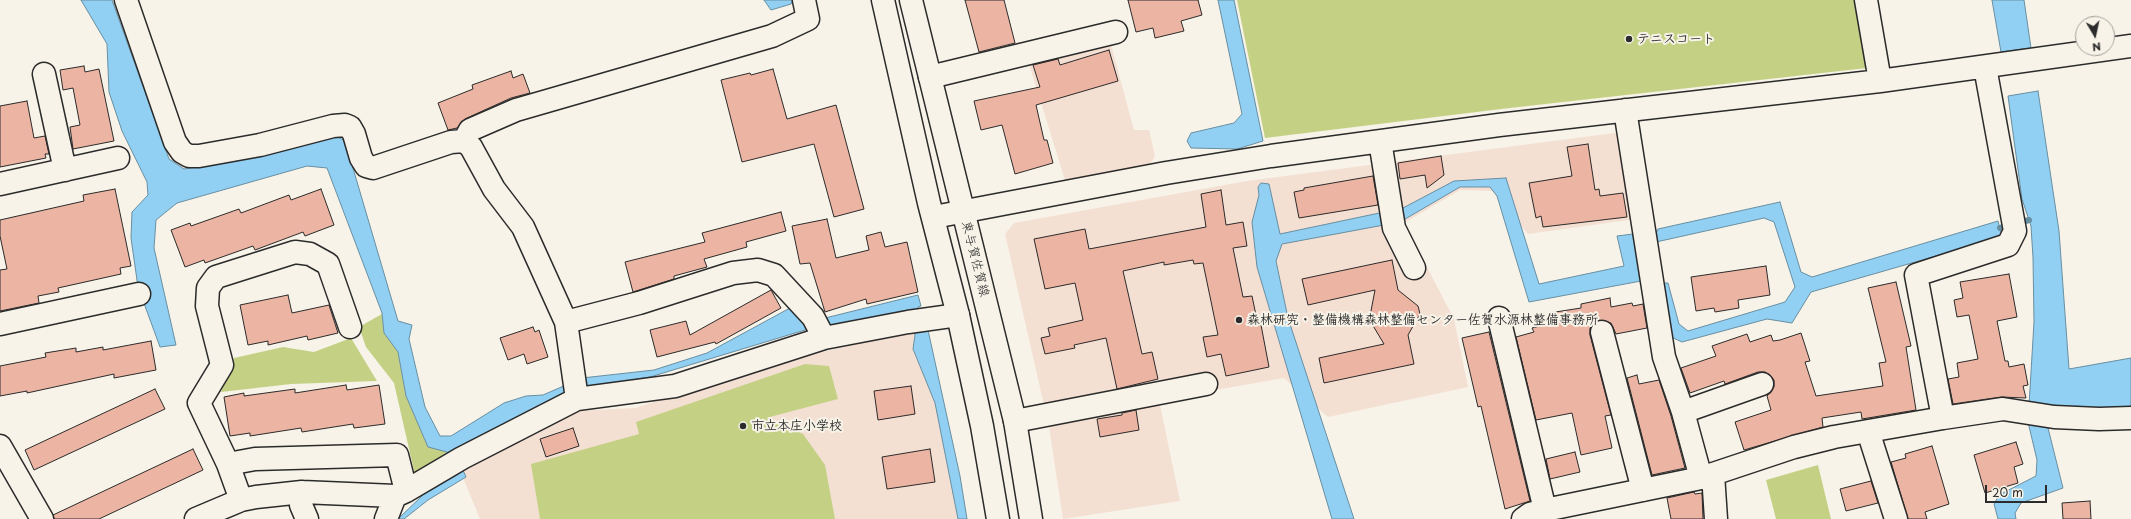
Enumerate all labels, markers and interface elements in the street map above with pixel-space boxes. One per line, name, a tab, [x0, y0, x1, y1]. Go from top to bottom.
north arrow	[2075, 16, 2115, 56]
place label: テニスコート	[1637, 31, 1715, 47]
marker: テニスコート	[1624, 34, 1634, 44]
text: N	[2091, 38, 2102, 56]
street label: 東与賀佐賀線	[958, 219, 992, 299]
place label: 森林研究・整備機構森林整備センター佐賀水源林整備事務所	[1247, 312, 1598, 328]
marker: 森林研究・整備機構森林整備センター佐賀水源林整備事務所	[1234, 315, 1244, 325]
place label: 市立本庄小学校	[751, 418, 842, 434]
marker: 市立本庄小学校	[738, 421, 748, 431]
scale bar	[1987, 477, 2049, 503]
text: 20 m	[1992, 483, 2023, 501]

